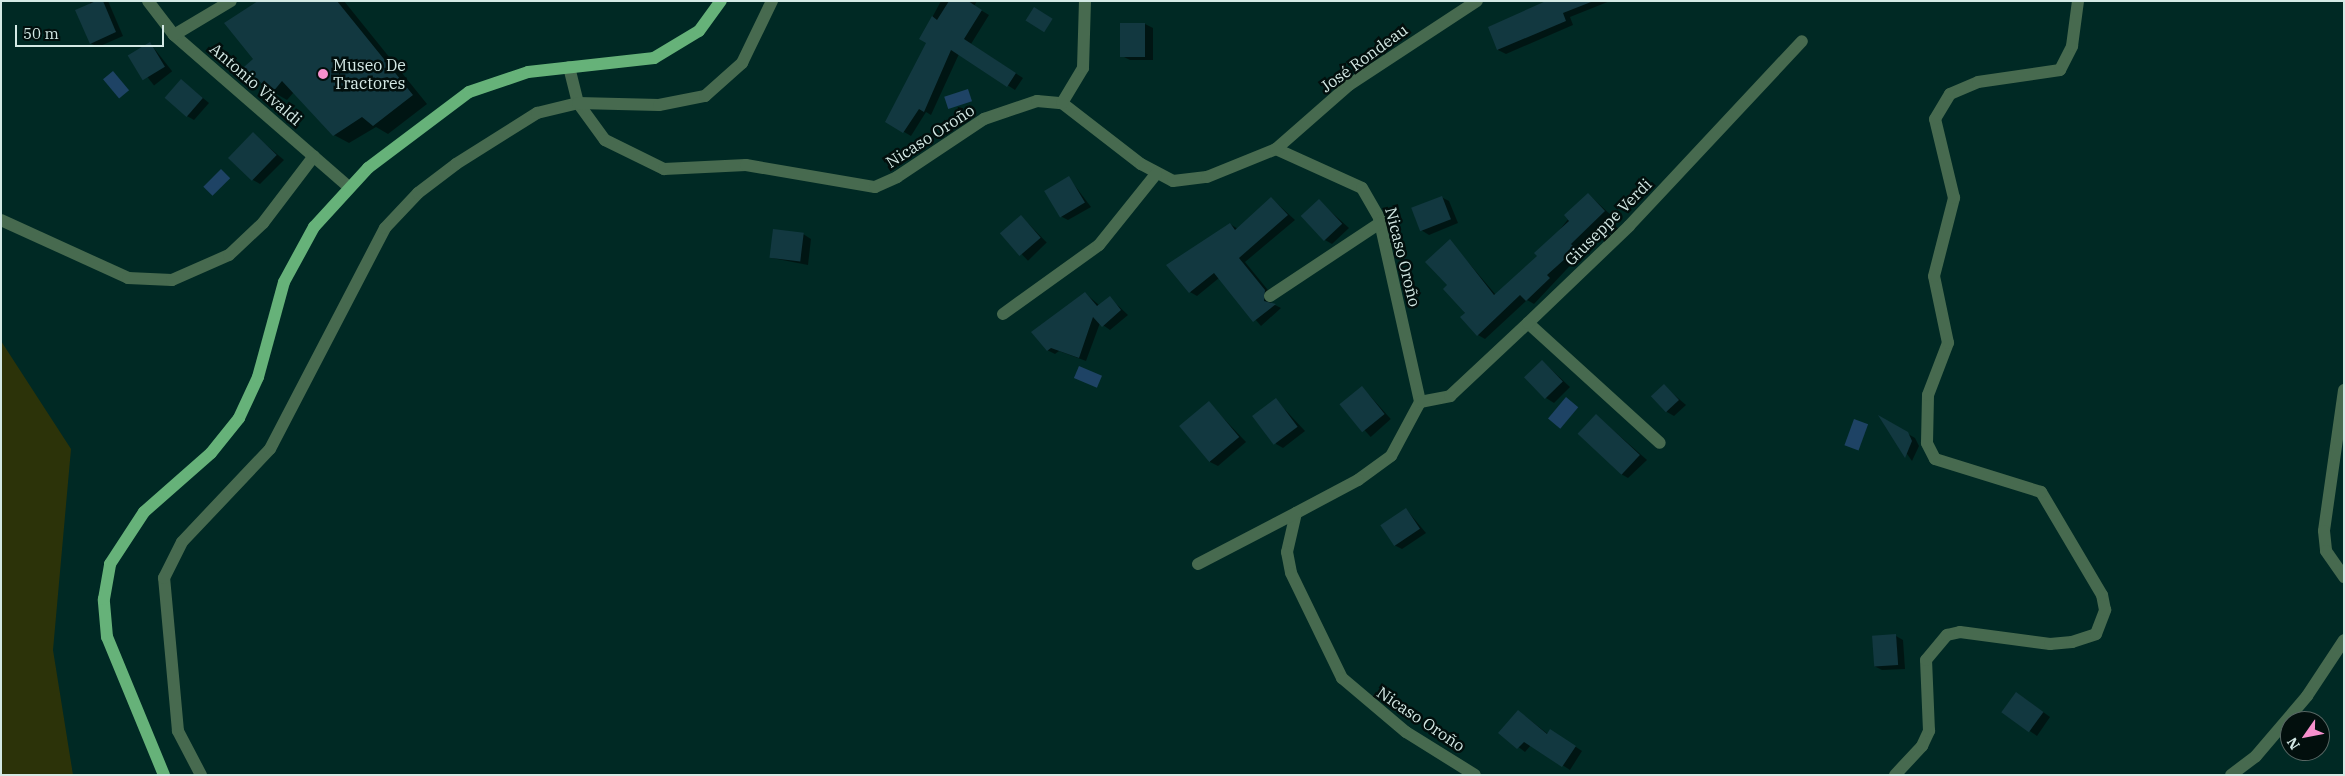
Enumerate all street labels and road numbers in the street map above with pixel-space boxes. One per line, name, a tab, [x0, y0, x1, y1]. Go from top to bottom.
street label: José Rondeau	[1317, 20, 1411, 96]
street label: Antonio Vivaldi	[206, 39, 306, 129]
street label: Nicaso Oroño	[882, 100, 978, 172]
street label: Giuseppe Verdi	[1561, 175, 1655, 269]
street label: Nicaso Oroño	[1381, 205, 1425, 309]
street label: Nicaso Oroño	[1373, 683, 1469, 755]

